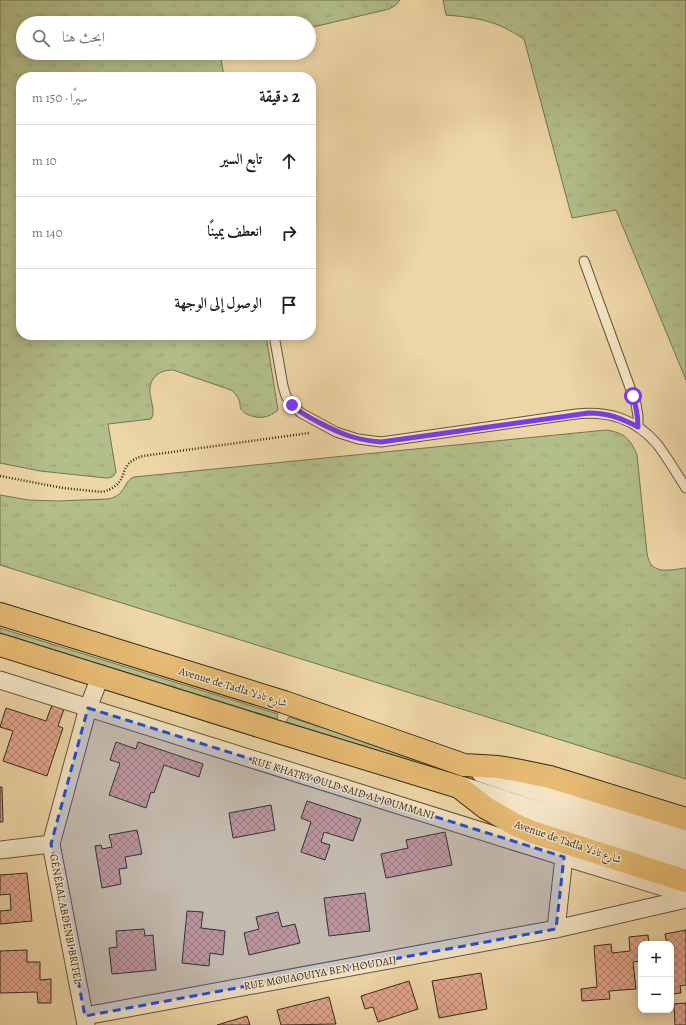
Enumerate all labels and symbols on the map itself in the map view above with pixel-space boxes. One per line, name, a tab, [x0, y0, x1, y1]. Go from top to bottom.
route start	[624, 387, 642, 405]
route end	[283, 396, 301, 414]
street label: Avenue de Tadla شارع تادلا	[176, 663, 289, 713]
street label: RUE KHATRY OULD SAID AL JOUMMANI	[249, 753, 437, 823]
street label: Avenue de Tadla شارع تادلا	[511, 816, 624, 869]
street label: GÉNÉRAL ABDENBI BRITEL	[46, 853, 86, 986]
street label: RUE MOUAOUIYA BEN HOUDAIJ	[243, 952, 398, 994]

